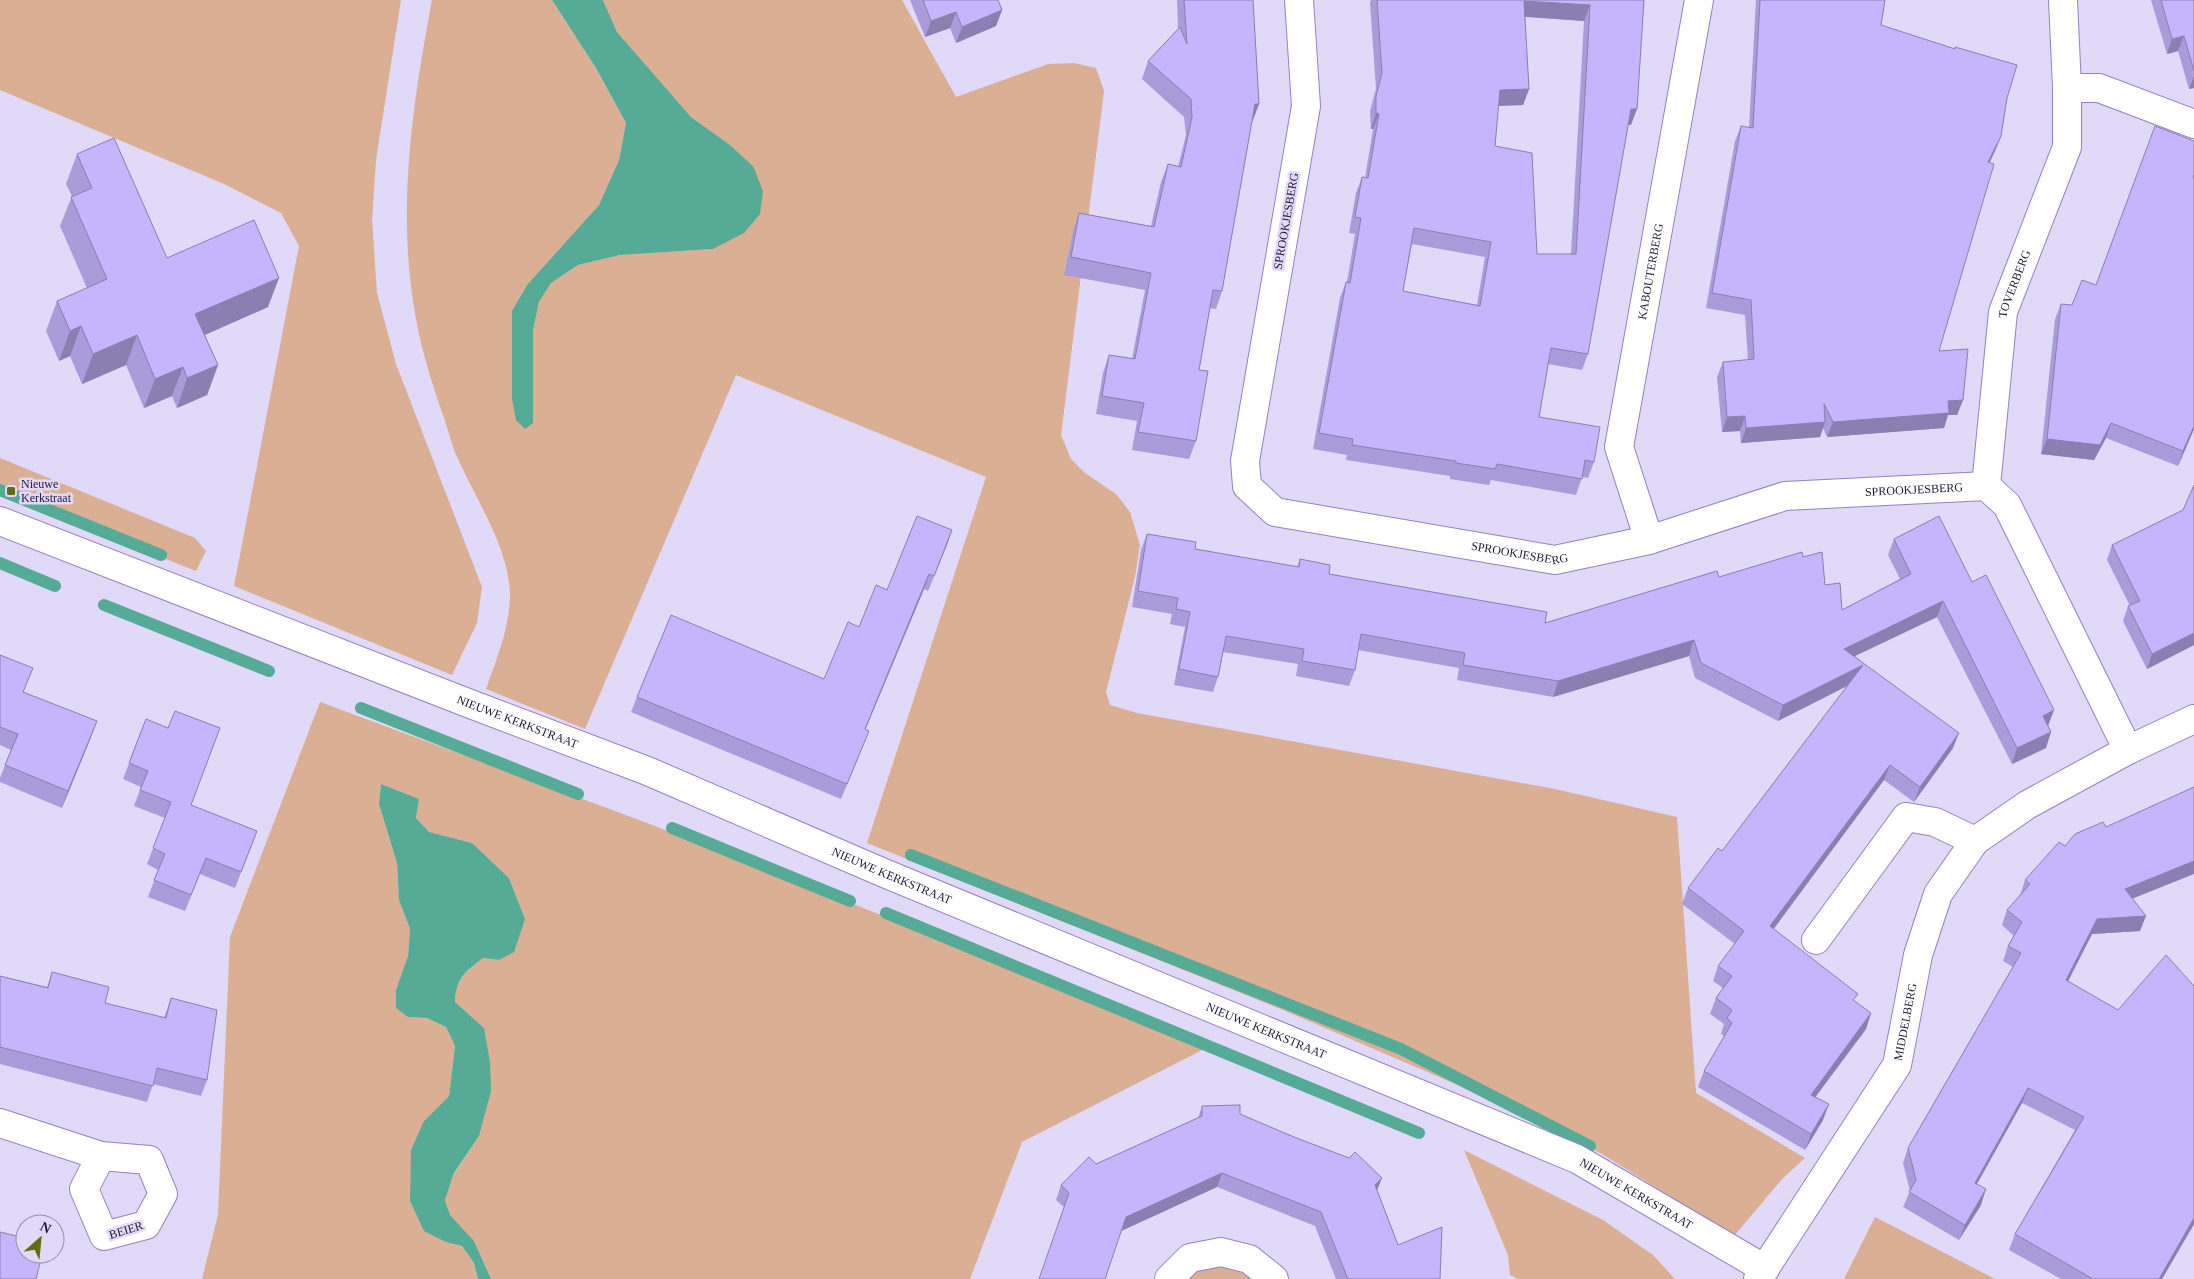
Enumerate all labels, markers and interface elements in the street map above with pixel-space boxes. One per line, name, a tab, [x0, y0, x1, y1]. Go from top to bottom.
street label: SPROOKJESBERG	[1271, 171, 1301, 270]
street label: KABOUTERBERG	[1635, 222, 1666, 321]
street label: TOVERBERG	[1995, 248, 2034, 318]
place label: Nieuwe Kerkstraat	[21, 477, 72, 505]
street label: SPROOKJESBERG	[1865, 480, 1964, 499]
marker: Nieuwe Kerkstraat	[5, 485, 17, 497]
street label: SPROOKJESBERG	[1470, 539, 1570, 568]
street label: NIEUWE KERKSTRAAT	[455, 692, 581, 751]
street label: NIEUWE KERKSTRAAT	[830, 844, 954, 907]
street label: MIDDELBERG	[1891, 982, 1920, 1062]
street label: NIEUWE KERKSTRAAT	[1204, 1000, 1329, 1062]
street label: NIEUWE KERKSTRAAT	[1577, 1155, 1696, 1232]
north arrow	[15, 1214, 65, 1264]
street label: BEIER	[107, 1218, 145, 1242]
text: N	[38, 1219, 54, 1237]

